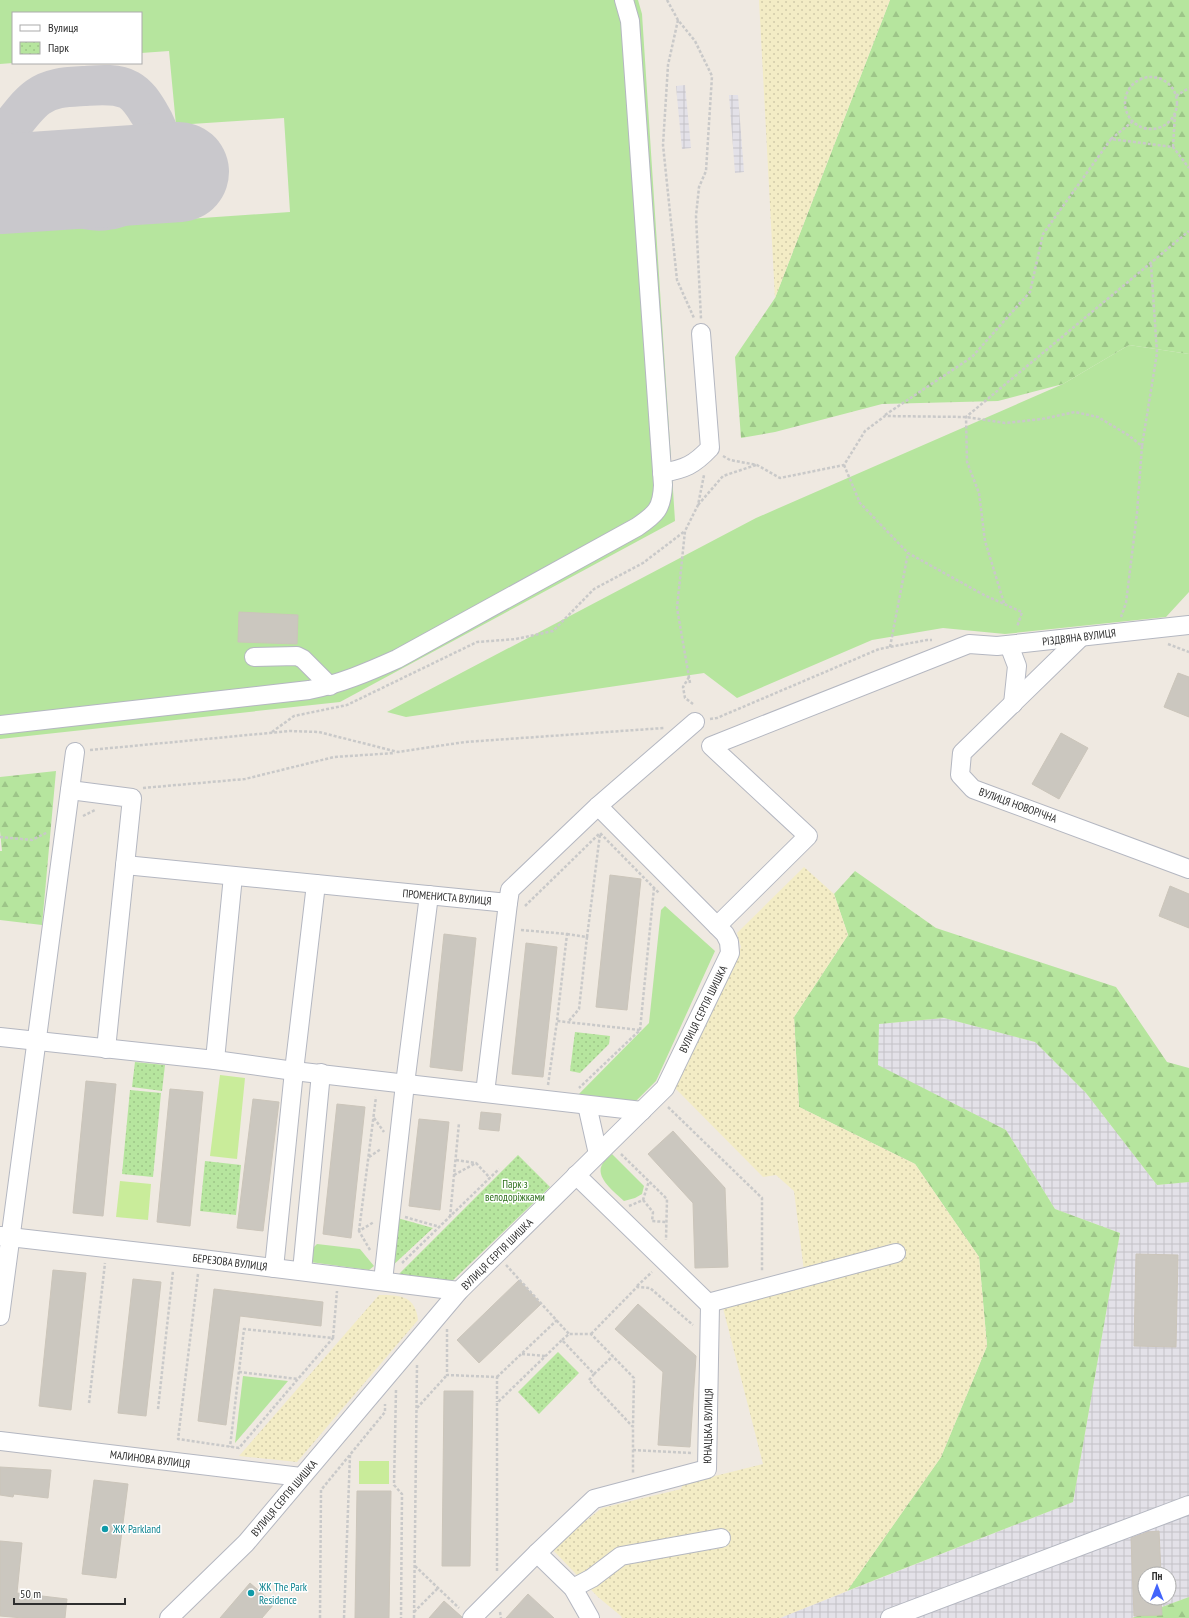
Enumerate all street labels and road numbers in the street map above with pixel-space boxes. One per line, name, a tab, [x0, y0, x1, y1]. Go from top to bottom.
street label: РІЗДВЯНА ВУЛИЦЯ	[1041, 626, 1117, 648]
street label: ВУЛИЦЯ НОВОРІЧНА	[977, 784, 1060, 826]
street label: ПРОМЕНИСТА ВУЛИЦЯ	[402, 886, 492, 908]
street label: ВУЛИЦЯ СЕРГІЯ ШИШКА	[676, 962, 731, 1055]
street label: ВУЛИЦЯ СЕРГІЯ ШИШКА	[458, 1215, 536, 1293]
street label: БЕРЕЗОВА ВУЛИЦЯ	[192, 1250, 268, 1274]
street label: ЮНАЦЬКА ВУЛИЦЯ	[700, 1388, 716, 1464]
street label: МАЛИНОВА ВУЛИЦЯ	[109, 1447, 191, 1471]
street label: ВУЛИЦЯ СЕРГІЯ ШИШКА	[248, 1456, 321, 1539]

